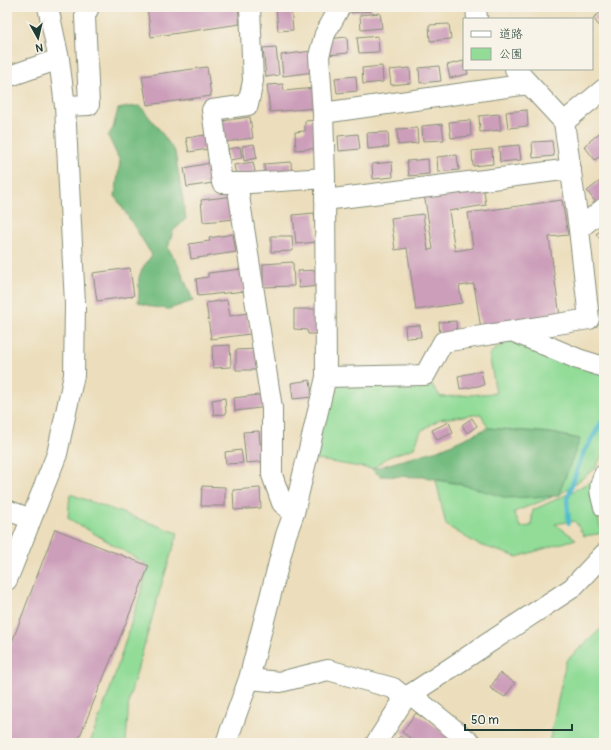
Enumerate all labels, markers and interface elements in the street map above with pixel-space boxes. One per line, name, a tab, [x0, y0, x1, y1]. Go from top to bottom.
north arrow	[18, 18, 58, 58]
legend	[463, 18, 593, 70]
text: 道路	[499, 27, 523, 42]
text: N	[34, 40, 44, 54]
text: 公園	[499, 47, 523, 62]
scale bar	[465, 706, 572, 732]
text: 50 m	[471, 713, 499, 728]

